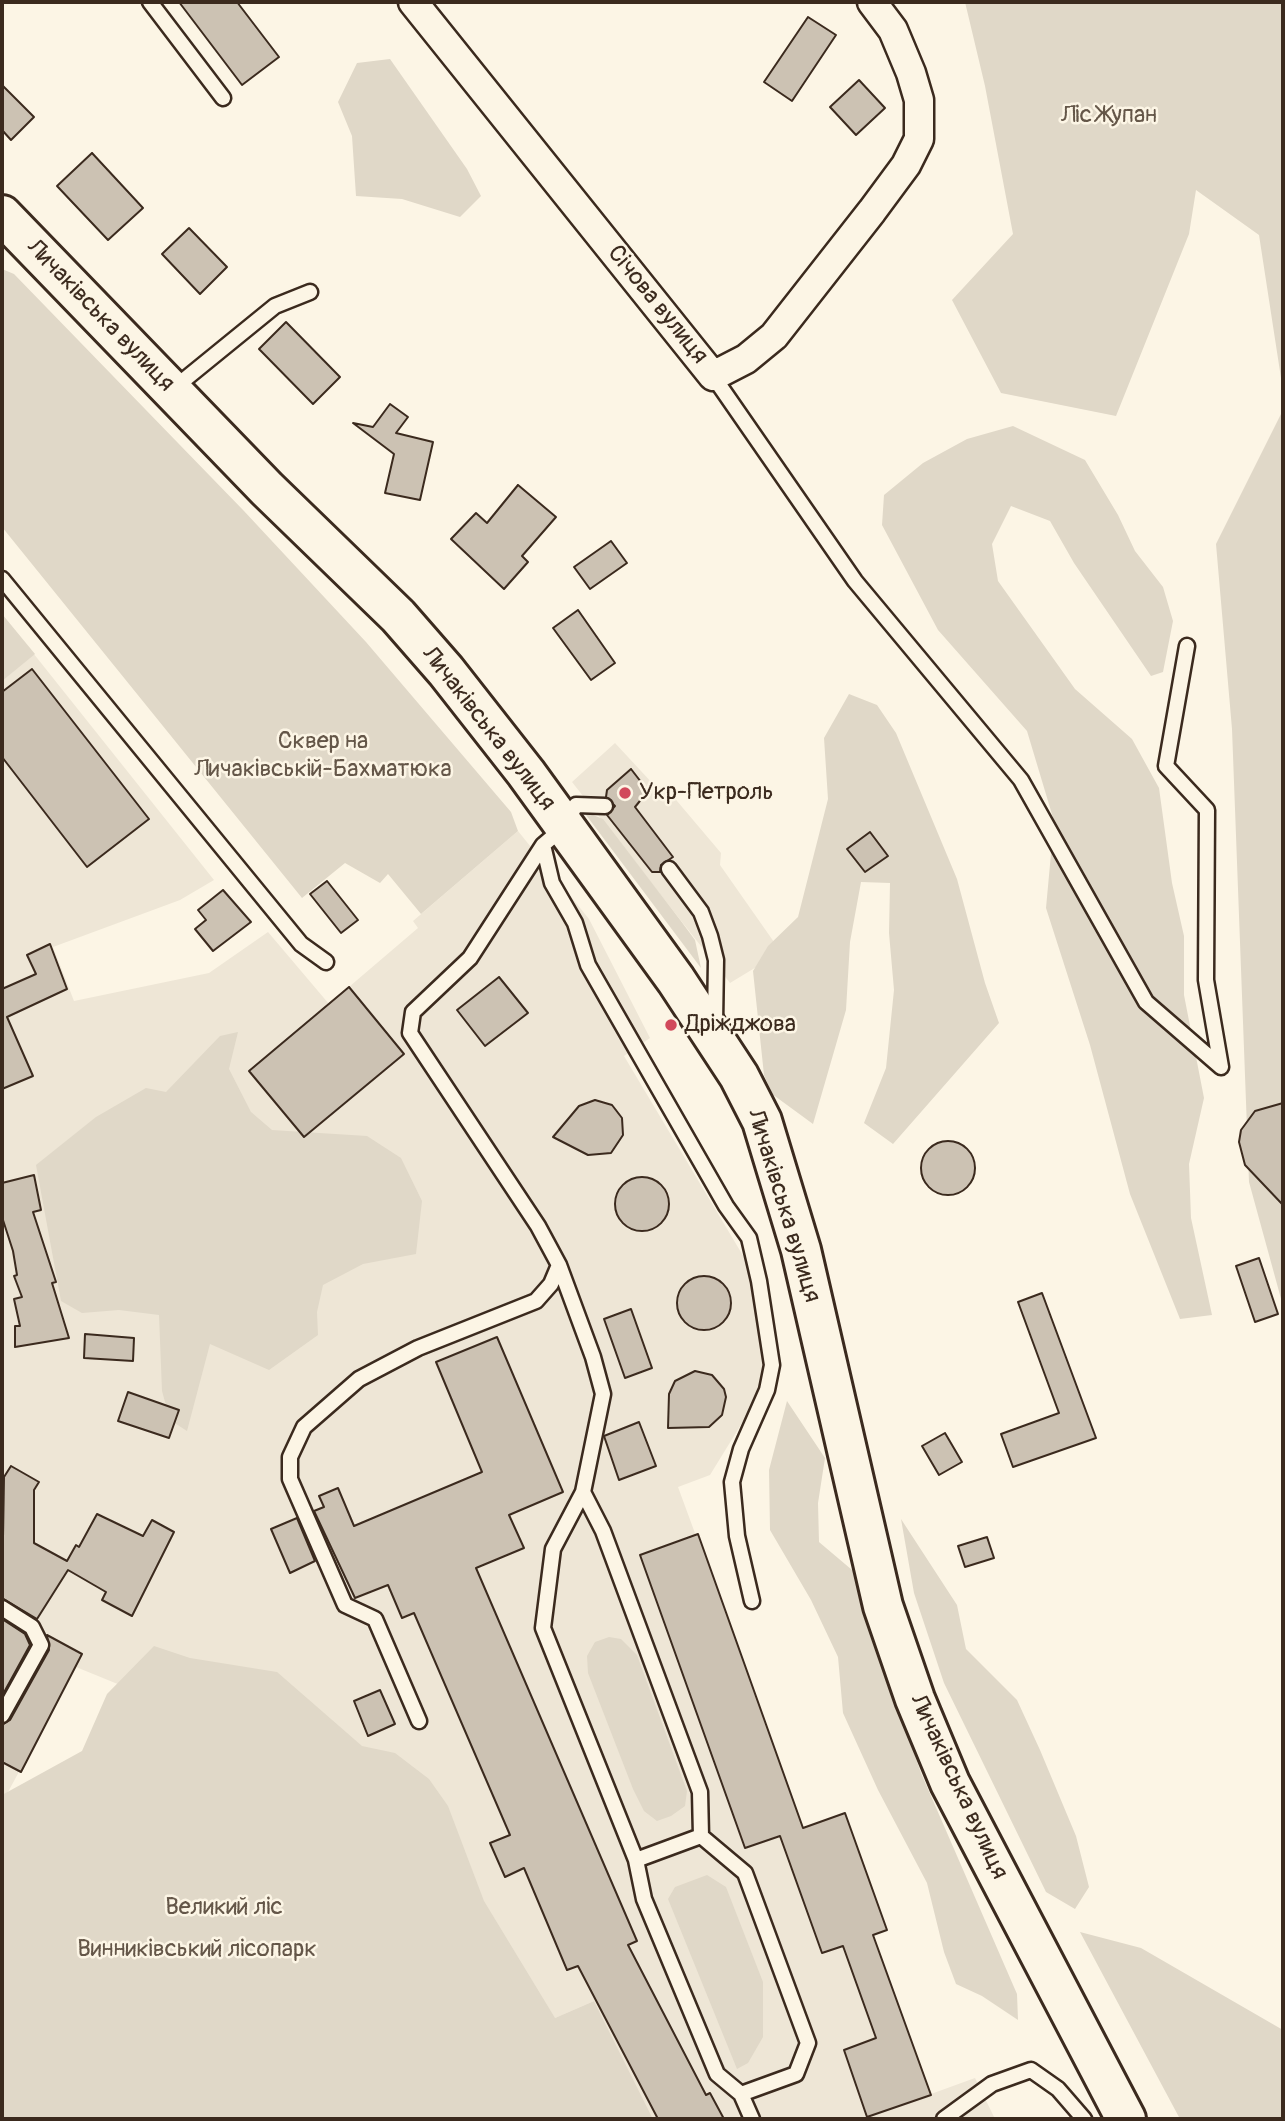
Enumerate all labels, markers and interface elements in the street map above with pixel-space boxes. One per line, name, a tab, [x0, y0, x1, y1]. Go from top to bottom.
park label: Ліс Жупан	[1061, 102, 1157, 130]
street label: Личаківська вулиця	[20, 234, 180, 398]
street label: Січова вулиця	[601, 240, 713, 370]
street label: Личаківська вулиця	[415, 641, 561, 817]
park label: Сквер на Личаківській-Бахматюка	[194, 728, 452, 784]
place label: Укр-Петроль	[639, 779, 773, 807]
marker: Укр-Петроль	[617, 785, 633, 801]
place label: Дріжджова	[685, 1011, 796, 1039]
marker: Дріжджова	[663, 1017, 679, 1033]
street label: Личаківська вулиця	[740, 1106, 826, 1306]
street label: Личаківська вулиця	[903, 1690, 1013, 1884]
park label: Великий ліс	[165, 1894, 283, 1922]
park label: Винниківський лісопарк	[77, 1936, 317, 1964]

